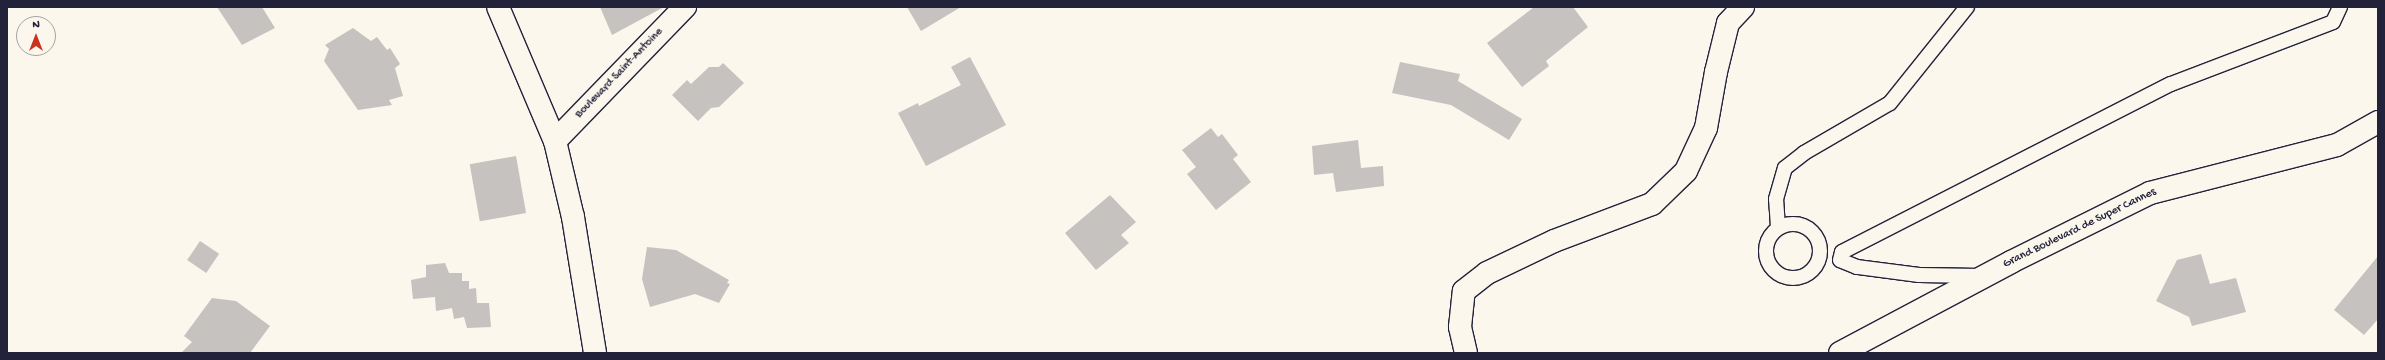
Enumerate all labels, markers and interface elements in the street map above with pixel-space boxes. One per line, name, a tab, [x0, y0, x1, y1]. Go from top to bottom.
north arrow	[16, 16, 56, 56]
text: N	[32, 19, 40, 31]
street label: Boulevard Saint-Antoine	[573, 26, 667, 122]
street label: Grand Boulevard de Super Cannes	[2001, 186, 2159, 272]

